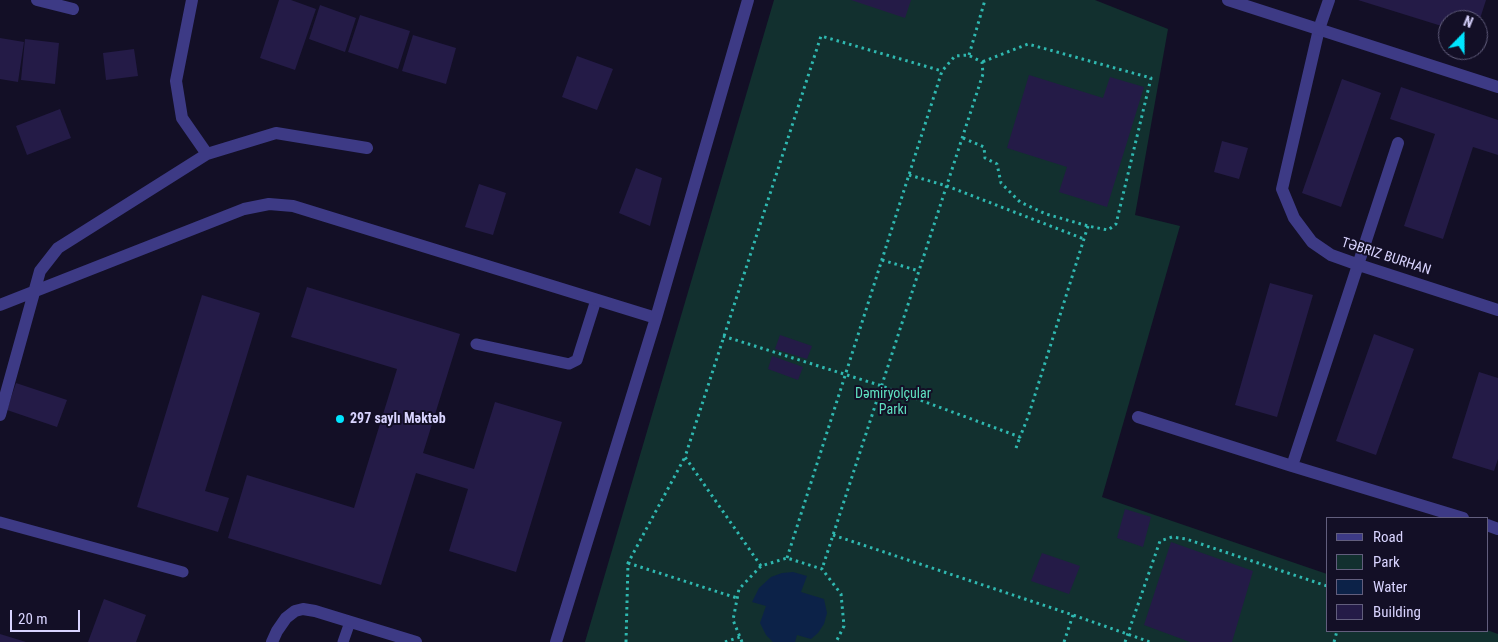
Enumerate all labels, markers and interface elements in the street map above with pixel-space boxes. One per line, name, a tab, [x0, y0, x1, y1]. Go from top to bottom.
north arrow	[1438, 10, 1488, 60]
text: N	[1461, 13, 1475, 31]
street label: TƏBRIZ BURHAN	[1339, 235, 1433, 279]
park label: Dəmiryolçular Parkı	[855, 386, 931, 418]
place label: 297 saylı Məktəb	[350, 411, 446, 427]
marker: 297 saylı Məktəb	[334, 413, 346, 425]
legend	[1326, 517, 1488, 632]
text: Road	[1373, 528, 1403, 546]
text: Park	[1373, 553, 1400, 571]
text: Water	[1373, 578, 1407, 596]
scale bar	[12, 600, 82, 632]
text: Building	[1373, 603, 1421, 621]
text: 20 m	[18, 610, 48, 628]

